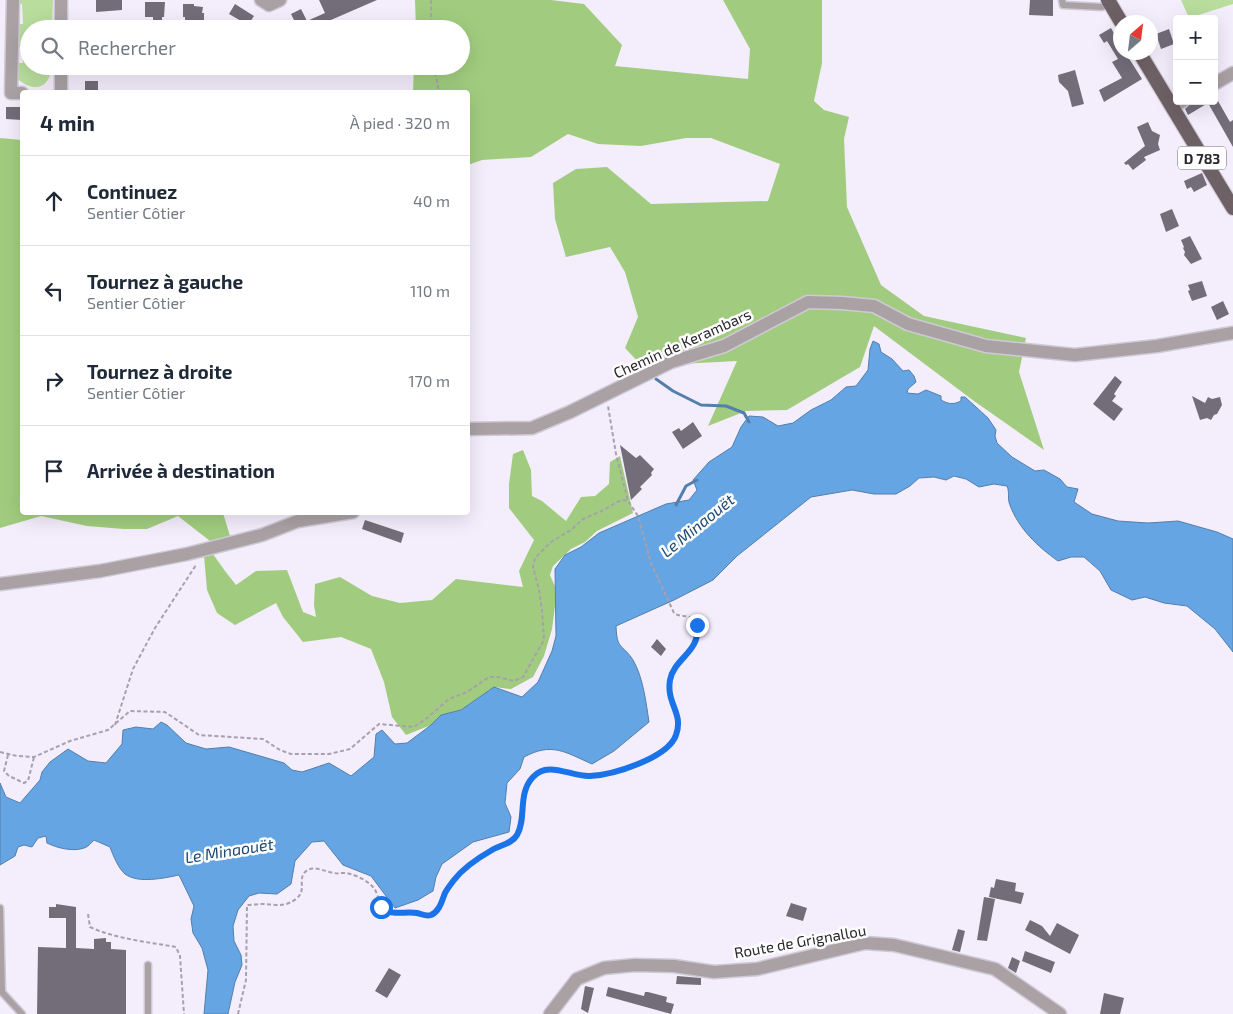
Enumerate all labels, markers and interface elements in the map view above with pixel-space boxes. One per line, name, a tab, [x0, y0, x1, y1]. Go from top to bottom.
north arrow	[1113, 15, 1158, 60]
map controls	[1173, 15, 1218, 105]
button: +	[1173, 15, 1218, 60]
search box	[20, 20, 470, 75]
icon: search	[38, 34, 66, 62]
text: Rechercher	[78, 36, 176, 59]
button: −	[1173, 60, 1218, 105]
text: 4 min	[40, 110, 95, 135]
text: À pied · 320 m	[350, 113, 450, 132]
road number: D 783	[1178, 146, 1226, 170]
text: Continuez	[87, 180, 177, 203]
icon: ahead	[40, 187, 68, 215]
text: 40 m	[413, 191, 450, 210]
text: Sentier Côtier	[87, 203, 185, 222]
text: Tournez à gauche	[87, 270, 243, 293]
icon: left	[40, 277, 68, 305]
text: 110 m	[410, 281, 450, 300]
text: Sentier Côtier	[87, 293, 185, 312]
street label: Chemin de Kerambars	[610, 305, 754, 381]
text: Tournez à droite	[87, 360, 233, 383]
icon: right	[40, 367, 68, 395]
text: 170 m	[408, 371, 450, 390]
text: Sentier Côtier	[87, 383, 185, 402]
icon: arrive	[40, 457, 68, 485]
text: Arrivée à destination	[87, 459, 275, 482]
water label: Le Minaouët	[656, 489, 738, 560]
route end	[686, 614, 709, 637]
water label: Le Minaouët	[183, 833, 276, 866]
route start	[370, 896, 393, 919]
street label: Route de Grignallou	[733, 921, 867, 961]

